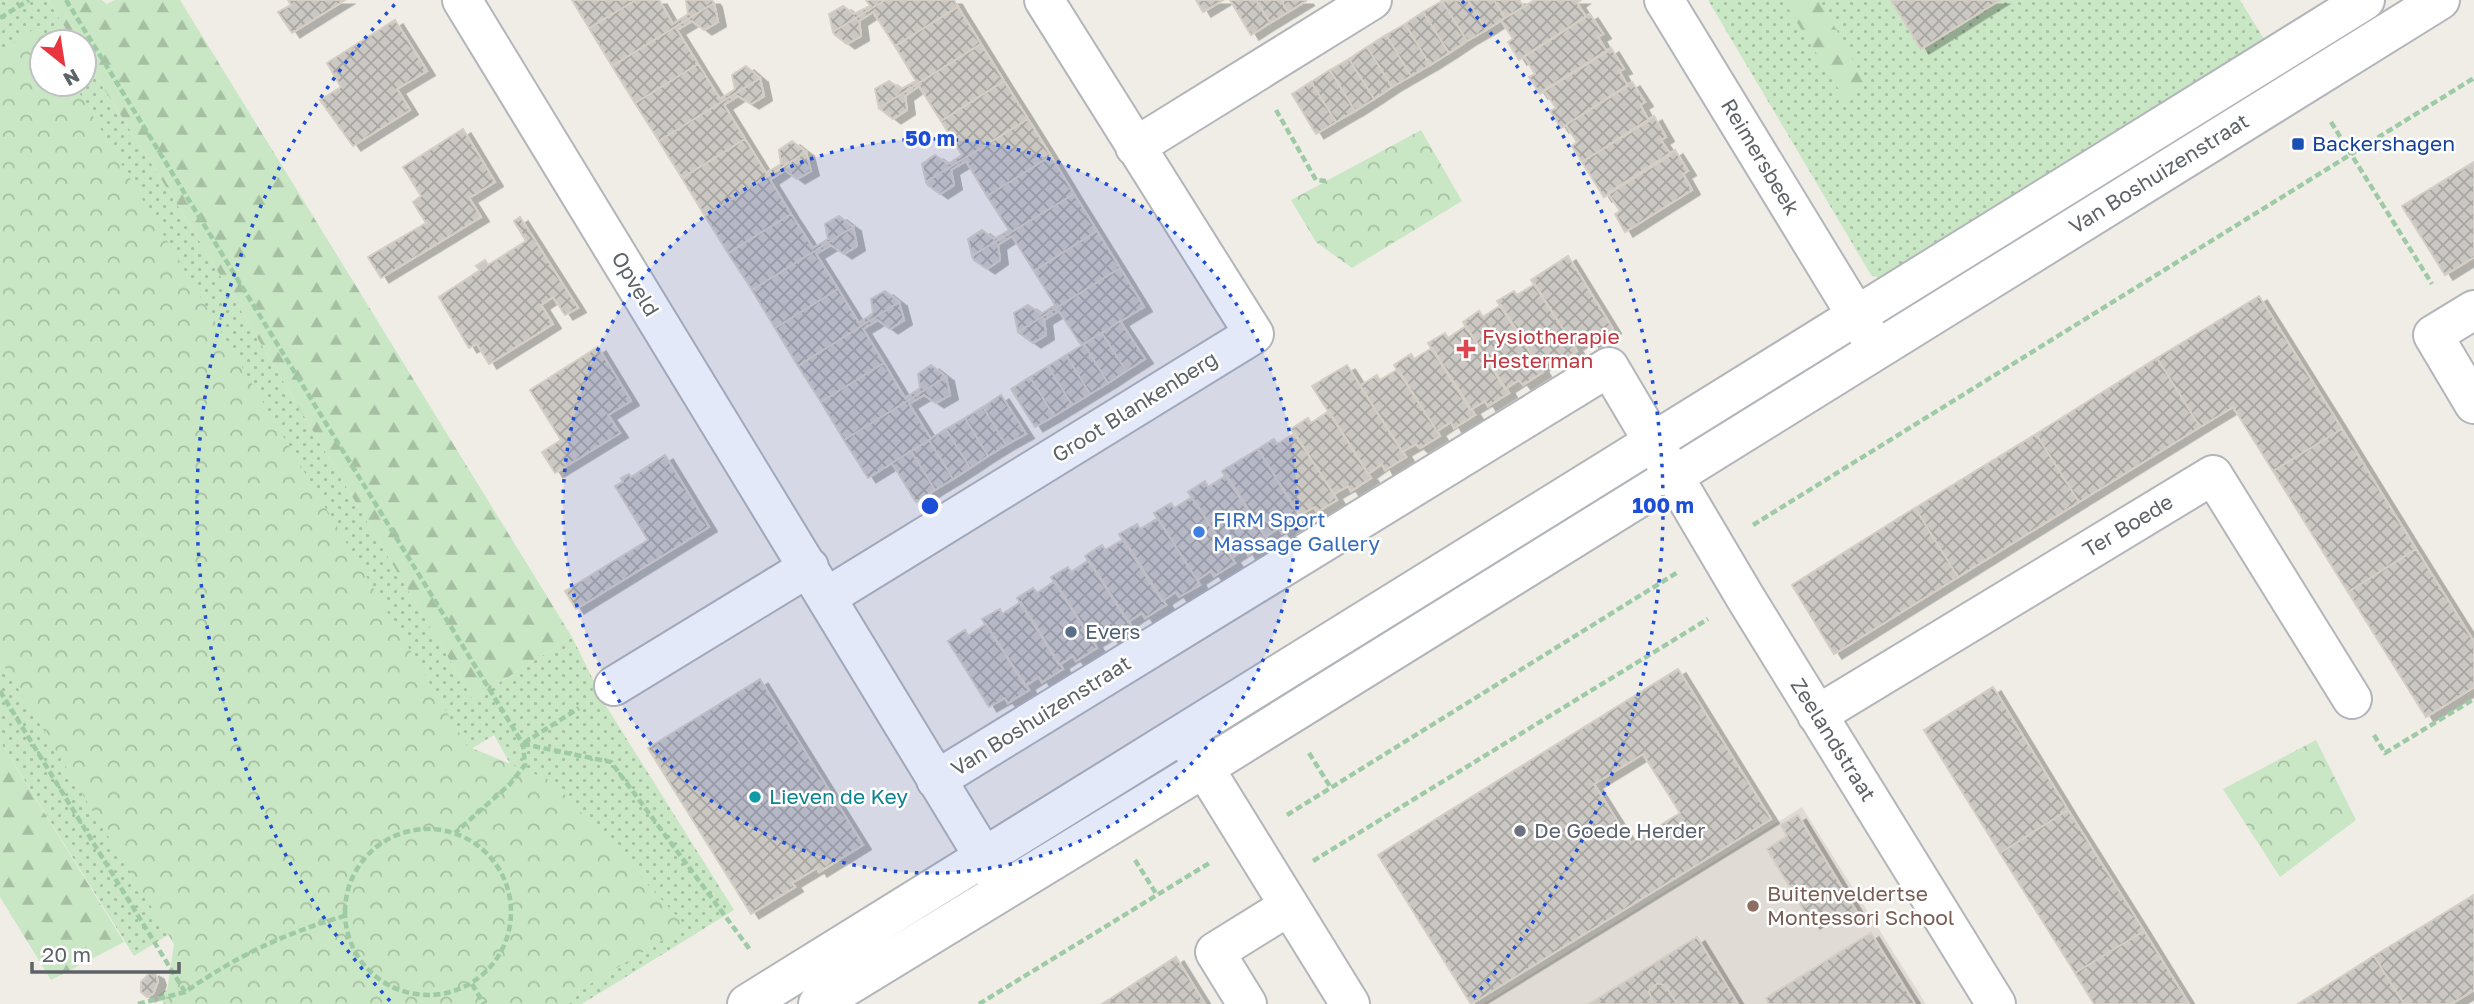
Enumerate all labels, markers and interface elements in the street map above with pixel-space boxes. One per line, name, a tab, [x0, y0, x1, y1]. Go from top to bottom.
north arrow	[28, 28, 98, 98]
text: N	[60, 65, 84, 92]
street label: Reimersbeek	[1716, 94, 1806, 219]
street label: Van Boshuizenstraat	[2064, 107, 2253, 239]
text: 50 m	[905, 125, 955, 151]
place label: Backershagen	[2312, 130, 2455, 156]
marker: Backershagen	[2290, 136, 2306, 152]
street label: Opveld	[606, 246, 665, 321]
place label: Fysiotherapie Hesterman	[1482, 323, 1620, 373]
marker: Fysiotherapie Hesterman	[1456, 339, 1476, 359]
street label: Groot Blankenberg	[1047, 345, 1222, 467]
street label: Ter Boede	[2078, 488, 2177, 562]
text: 100 m	[1632, 492, 1694, 518]
centre of rings	[918, 494, 942, 518]
place label: FIRM Sport Massage Gallery	[1213, 506, 1380, 556]
marker: FIRM Sport Massage Gallery	[1191, 524, 1207, 540]
place label: Evers	[1085, 618, 1140, 644]
marker: Evers	[1063, 624, 1079, 640]
street label: Van Boshuizenstraat	[946, 649, 1135, 781]
street label: Zeelandstraat	[1786, 673, 1882, 806]
place label: Lieven de Key	[769, 783, 908, 809]
marker: Lieven de Key	[747, 789, 763, 805]
place label: De Goede Herder	[1534, 817, 1705, 843]
marker: De Goede Herder	[1512, 823, 1528, 839]
place label: Buitenveldertse Montessori School	[1767, 880, 1955, 930]
marker: Buitenveldertse Montessori School	[1745, 898, 1761, 914]
scale bar	[32, 930, 178, 974]
text: 20 m	[42, 941, 91, 967]

